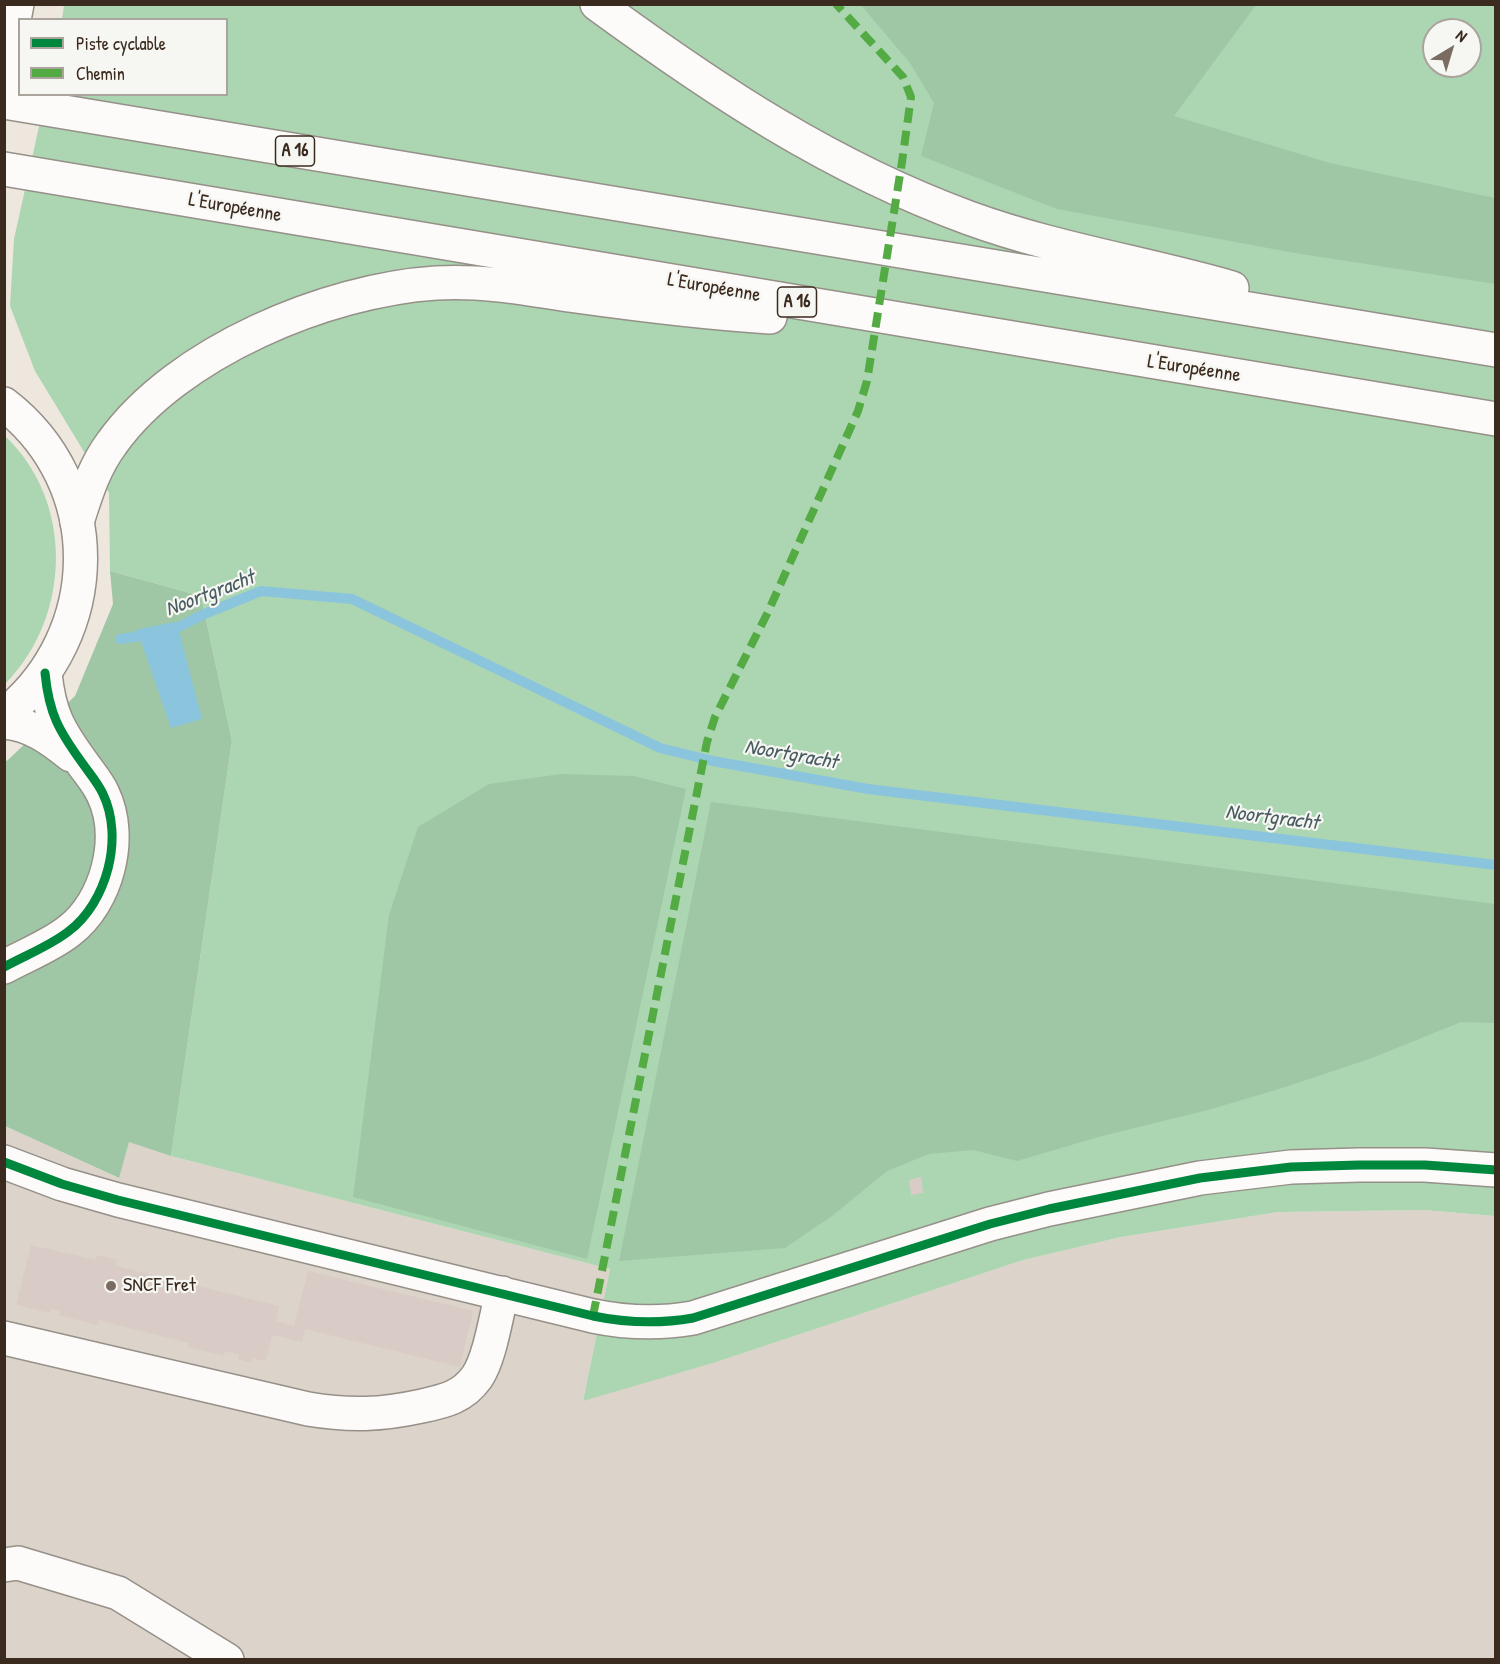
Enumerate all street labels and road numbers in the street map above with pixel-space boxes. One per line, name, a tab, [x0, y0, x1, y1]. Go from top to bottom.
road number: A 16	[276, 136, 314, 166]
street label: L'Européenne	[187, 188, 283, 228]
street label: L'Européenne	[666, 268, 762, 308]
road number: A 16	[778, 287, 816, 317]
street label: L'Européenne	[1146, 350, 1242, 388]

